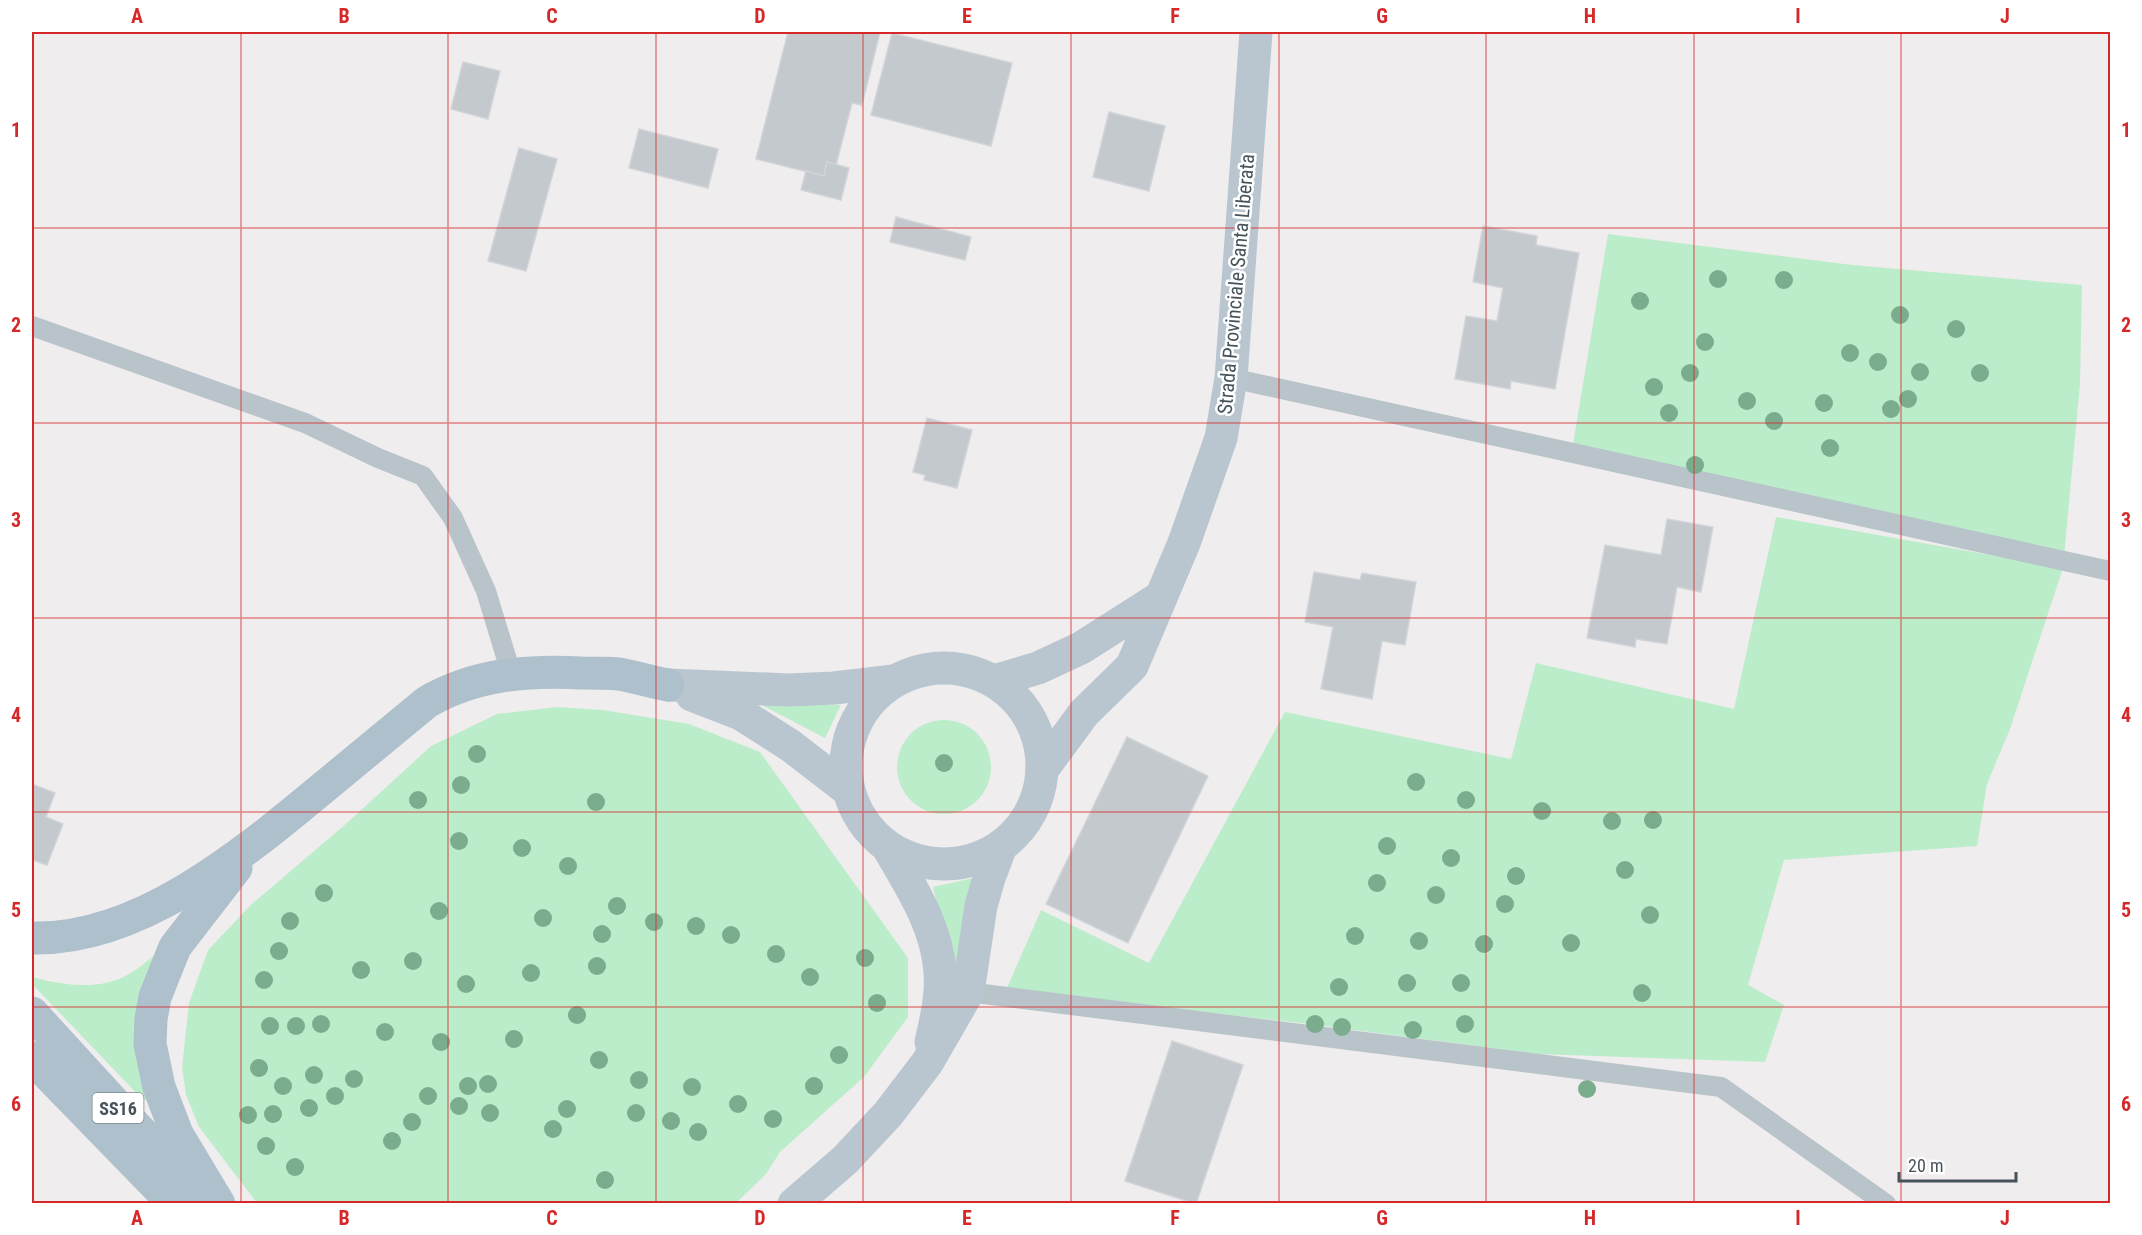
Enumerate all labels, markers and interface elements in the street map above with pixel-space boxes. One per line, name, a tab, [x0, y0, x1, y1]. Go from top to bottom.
text: A	[131, 4, 143, 28]
text: B	[338, 4, 350, 28]
text: C	[546, 4, 558, 28]
text: D	[754, 4, 766, 28]
text: E	[962, 4, 972, 28]
text: F	[1170, 4, 1180, 28]
text: G	[1376, 4, 1388, 28]
text: H	[1584, 4, 1596, 28]
text: I	[1795, 4, 1801, 28]
text: J	[2000, 4, 2010, 28]
text: 1	[11, 118, 21, 142]
text: 1	[2121, 118, 2131, 142]
street label: Strada Provinciale Santa Liberata	[1213, 153, 1259, 415]
text: 2	[11, 313, 21, 337]
text: 2	[2121, 313, 2131, 337]
text: 3	[11, 508, 21, 532]
text: 3	[2121, 508, 2131, 532]
text: 4	[11, 703, 21, 727]
text: 4	[2121, 703, 2131, 727]
text: 5	[11, 898, 21, 922]
text: 5	[2121, 898, 2131, 922]
text: 6	[11, 1092, 21, 1116]
text: 6	[2121, 1092, 2131, 1116]
road number: SS16	[92, 1093, 144, 1123]
scale bar	[1899, 1145, 2016, 1183]
text: 20 m	[1908, 1155, 1943, 1176]
text: A	[131, 1206, 143, 1230]
text: B	[338, 1206, 350, 1230]
text: C	[546, 1206, 558, 1230]
text: D	[754, 1206, 766, 1230]
text: E	[962, 1206, 972, 1230]
text: F	[1170, 1206, 1180, 1230]
text: G	[1376, 1206, 1388, 1230]
text: H	[1584, 1206, 1596, 1230]
text: I	[1795, 1206, 1801, 1230]
text: J	[2000, 1206, 2010, 1230]

